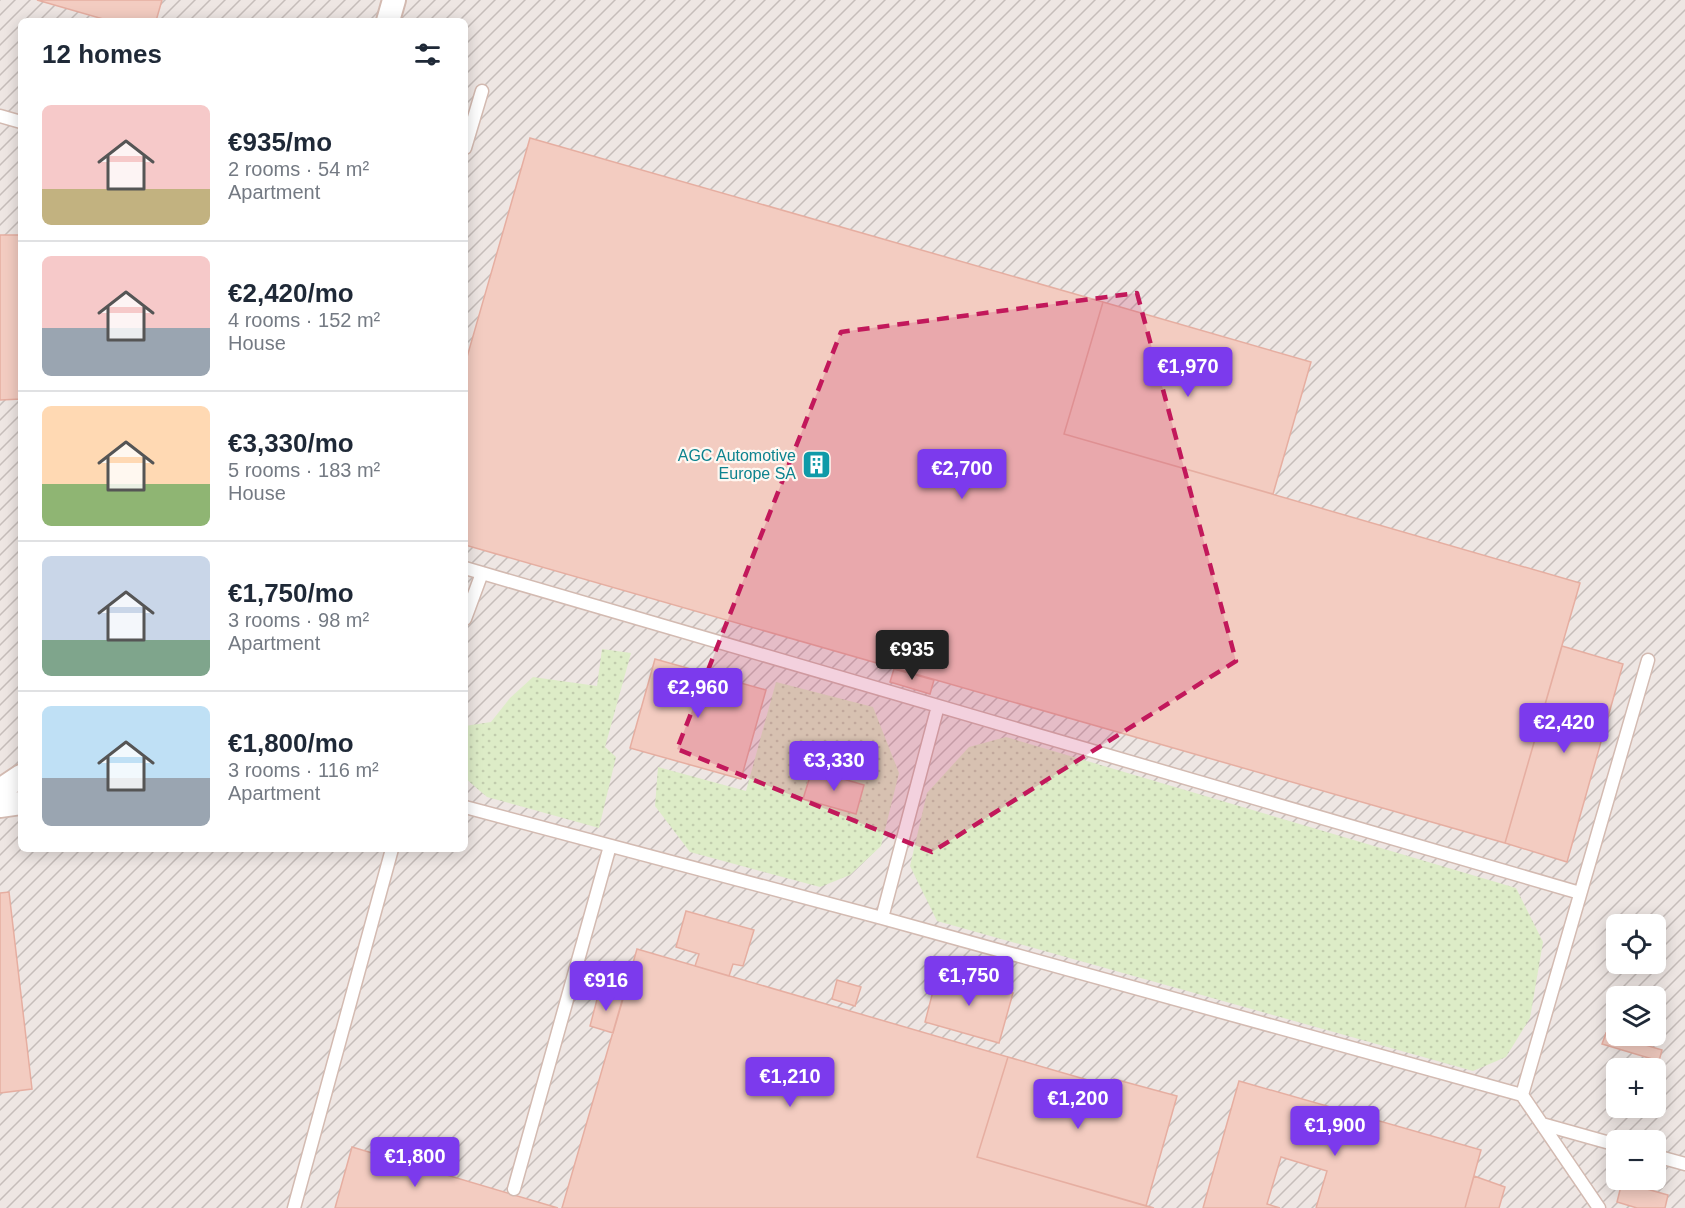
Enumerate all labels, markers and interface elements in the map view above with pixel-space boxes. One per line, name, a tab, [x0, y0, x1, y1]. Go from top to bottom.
icon: filters	[411, 38, 444, 71]
text: 12 homes	[42, 39, 162, 69]
text: €935/mo	[228, 127, 332, 157]
icon: home	[90, 129, 162, 201]
text: 2 rooms · 54 m²	[228, 158, 369, 180]
text: Apartment	[228, 181, 320, 203]
text: €2,420/mo	[228, 278, 354, 308]
icon: home	[90, 280, 162, 352]
text: 4 rooms · 152 m²	[228, 309, 380, 331]
text: House	[228, 332, 286, 354]
pin: €1,970	[1139, 347, 1237, 398]
text: €1,970	[1157, 355, 1219, 377]
text: €3,330/mo	[228, 428, 354, 458]
icon: home	[90, 430, 162, 502]
place label: AGC Automotive Europe SA	[678, 447, 796, 482]
building icon: AGC Automotive Europe SA	[801, 448, 833, 480]
pin: €2,700	[913, 449, 1011, 500]
text: €2,700	[931, 457, 993, 479]
text: 5 rooms · 183 m²	[228, 459, 380, 481]
text: House	[228, 482, 286, 504]
text: €1,750/mo	[228, 578, 354, 608]
icon: home	[90, 580, 162, 652]
text: 3 rooms · 98 m²	[228, 609, 369, 631]
pin: €935	[876, 630, 948, 681]
text: Apartment	[228, 632, 320, 654]
text: €935	[890, 638, 934, 660]
pin: €2,960	[649, 668, 747, 719]
text: €2,960	[667, 676, 729, 698]
pin: €2,420	[1515, 703, 1613, 754]
text: €2,420	[1533, 711, 1595, 733]
text: €1,800/mo	[228, 728, 354, 758]
icon: home	[90, 730, 162, 802]
pin: €3,330	[785, 741, 883, 792]
text: €3,330	[803, 749, 865, 771]
text: 3 rooms · 116 m²	[228, 759, 379, 781]
text: Apartment	[228, 782, 320, 804]
map controls	[1606, 914, 1666, 1190]
button: locate	[1606, 914, 1666, 974]
pin: €1,750	[920, 956, 1018, 1007]
pin: €916	[570, 961, 642, 1012]
text: €1,750	[938, 964, 1000, 986]
text: €916	[584, 969, 628, 991]
button: layers	[1606, 986, 1666, 1046]
pin: €1,210	[741, 1057, 839, 1108]
button: +	[1606, 1058, 1666, 1118]
text: €1,210	[759, 1065, 821, 1087]
pin: €1,200	[1029, 1079, 1127, 1130]
text: €1,200	[1047, 1087, 1109, 1109]
pin: €1,900	[1286, 1106, 1384, 1157]
text: €1,900	[1304, 1114, 1366, 1136]
button: −	[1606, 1130, 1666, 1190]
pin: €1,800	[366, 1137, 464, 1188]
text: €1,800	[384, 1145, 446, 1167]

